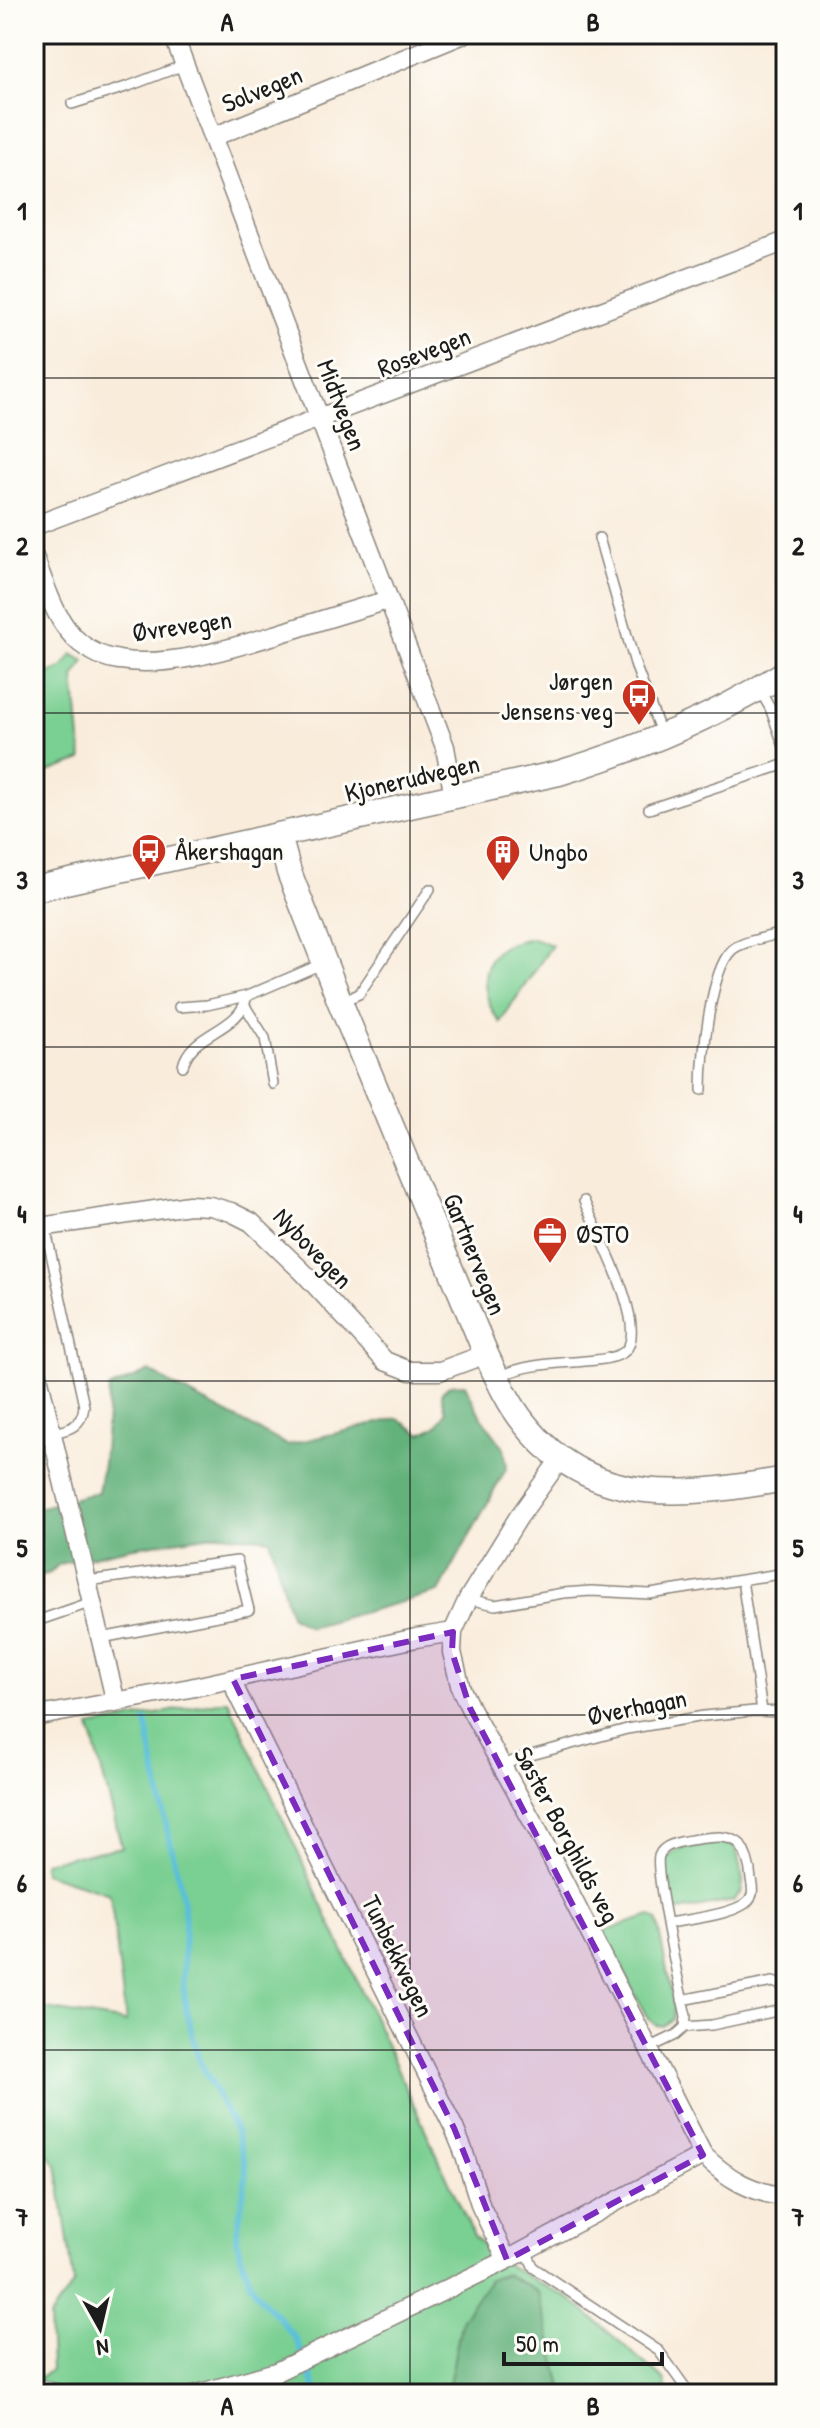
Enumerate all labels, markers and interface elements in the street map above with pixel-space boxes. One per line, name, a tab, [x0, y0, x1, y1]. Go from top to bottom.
text: A	[221, 4, 234, 39]
text: B	[586, 4, 600, 39]
street label: Solvegen	[216, 57, 307, 120]
text: 1	[17, 193, 27, 228]
text: 1	[793, 193, 803, 228]
street label: Rosevegen	[372, 318, 475, 385]
street label: Midtvegen	[309, 354, 376, 455]
text: 2	[16, 528, 29, 563]
text: 2	[792, 528, 805, 563]
street label: Øvrevegen	[130, 601, 234, 650]
place label: Jørgen Jensens veg	[501, 663, 613, 728]
bus stop icon: Jørgen Jensens veg	[620, 677, 658, 727]
street label: Kjonerudvegen	[341, 745, 483, 810]
bus stop icon: Åkershagan	[130, 832, 168, 882]
place label: Åkershagan	[175, 833, 283, 868]
building icon: Ungbo	[484, 833, 522, 883]
place label: Ungbo	[529, 834, 588, 869]
text: 3	[16, 862, 28, 897]
text: 3	[792, 862, 804, 897]
street label: Gartnervegen	[435, 1188, 516, 1320]
text: 4	[17, 1196, 27, 1231]
text: 4	[793, 1196, 803, 1231]
street label: Nybovegen	[266, 1199, 361, 1296]
office icon: ØSTO	[531, 1215, 569, 1265]
place label: ØSTO	[576, 1216, 629, 1251]
text: 5	[17, 1530, 28, 1565]
text: 5	[793, 1530, 804, 1565]
street label: Øverhagan	[584, 1680, 689, 1733]
street label: Søster Borghilds veg	[506, 1740, 629, 1929]
text: 6	[17, 1865, 28, 1900]
text: 6	[793, 1865, 804, 1900]
street label: Tunbekkvegen	[354, 1889, 443, 2022]
text: 7	[15, 2199, 29, 2234]
text: 7	[791, 2199, 805, 2234]
north arrow	[60, 2288, 140, 2368]
scale bar	[504, 2316, 662, 2366]
text: 50 m	[516, 2327, 559, 2359]
text: N	[95, 2332, 111, 2364]
text: A	[221, 2388, 234, 2423]
text: B	[586, 2388, 600, 2423]

